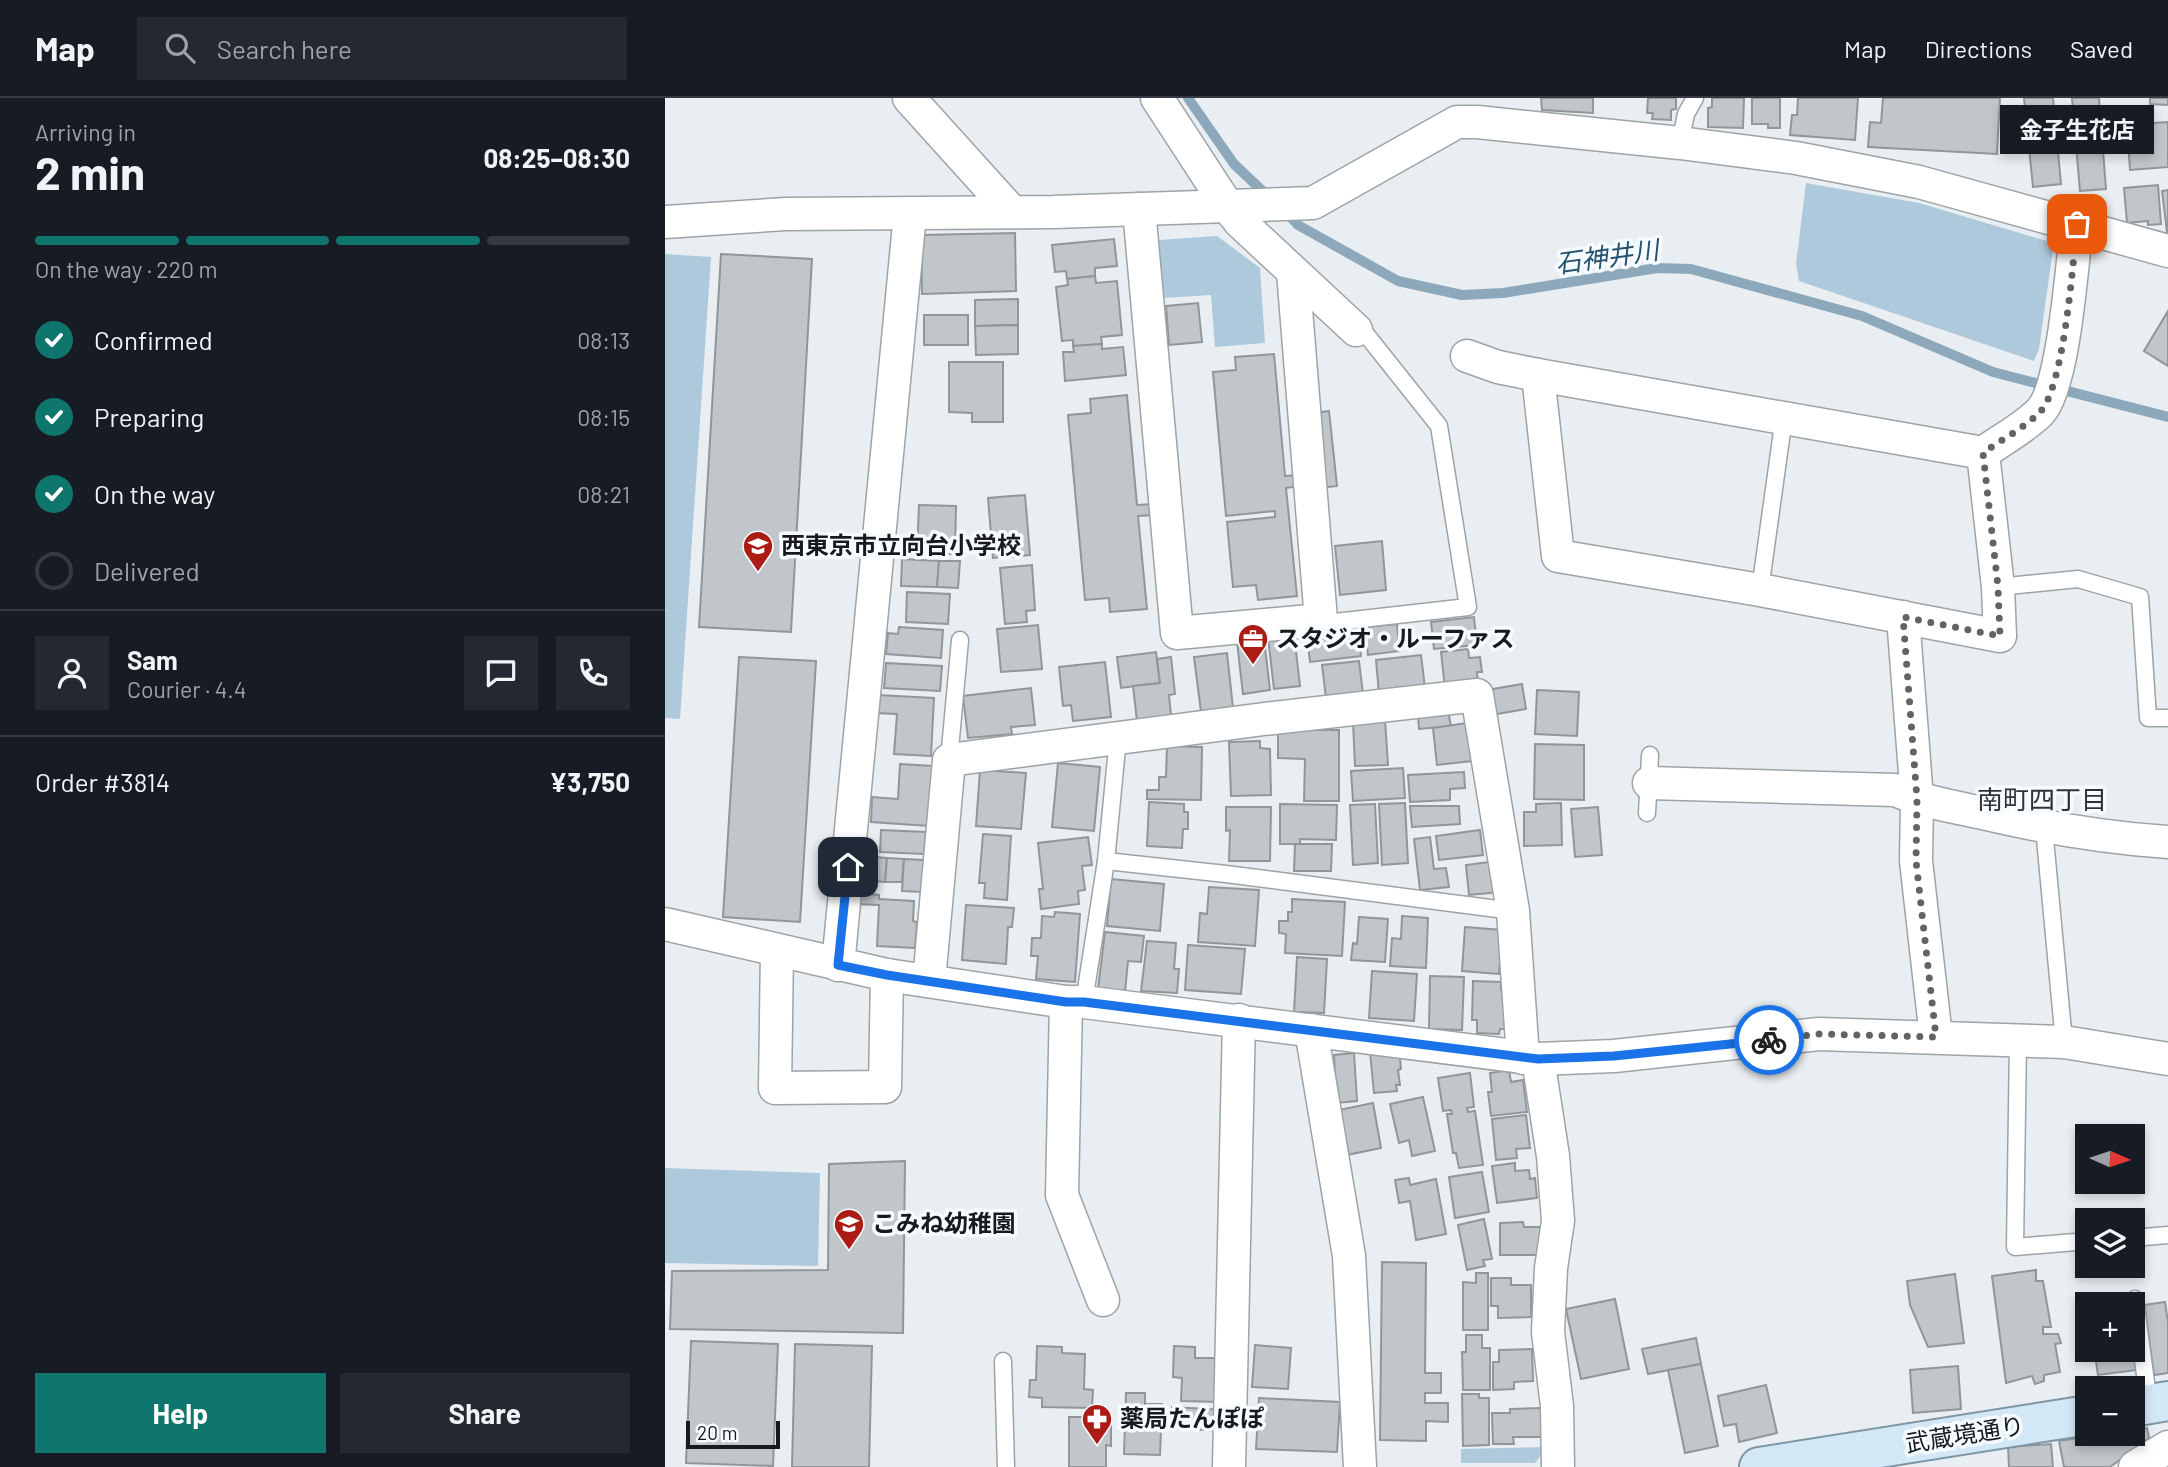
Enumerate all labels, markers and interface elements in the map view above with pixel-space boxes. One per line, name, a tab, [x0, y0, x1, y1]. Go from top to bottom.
search box	[137, 17, 627, 80]
text: Map	[35, 28, 95, 68]
icon: search	[161, 29, 199, 67]
text: Search here	[217, 33, 352, 64]
text: Map	[1844, 34, 1887, 63]
text: Directions	[1925, 34, 2032, 63]
text: Saved	[2070, 34, 2133, 63]
callout: 金子生花店	[2000, 105, 2154, 154]
text: 金子生花店	[2020, 115, 2135, 143]
text: Arriving in	[35, 118, 136, 146]
text: 08:25–08:30	[483, 142, 630, 173]
text: 2 min	[35, 144, 145, 199]
pin	[2047, 194, 2107, 254]
icon: bag	[2058, 205, 2096, 243]
water label: 石神井川	[1553, 233, 1663, 278]
text: On the way · 220 m	[35, 255, 218, 283]
icon: check	[35, 321, 73, 359]
text: Confirmed	[94, 324, 213, 355]
text: 08:13	[577, 326, 630, 354]
icon: check	[35, 398, 73, 436]
text: Preparing	[94, 401, 204, 432]
text: 08:15	[577, 403, 630, 431]
icon: check	[35, 475, 73, 513]
text: On the way	[94, 478, 215, 509]
text: 08:21	[577, 480, 630, 508]
school or university icon: 西東京市立向台小学校	[741, 529, 775, 573]
place label: 西東京市立向台小学校	[781, 530, 1021, 559]
text: Delivered	[94, 555, 200, 586]
office icon: スタジオ・ルーファス	[1236, 622, 1270, 666]
place label: スタジオ・ルーファス	[1276, 623, 1515, 652]
button: person	[35, 636, 109, 710]
button: chat	[464, 636, 538, 710]
button: phone	[556, 636, 630, 710]
text: Sam	[127, 644, 178, 675]
text: Courier · 4.4	[127, 675, 246, 703]
text: Order #3814	[35, 766, 170, 797]
text: ¥3,750	[550, 766, 630, 797]
district label: 南町四丁目	[1977, 783, 2107, 814]
pin	[818, 837, 878, 897]
icon: home	[829, 848, 867, 886]
courier	[1734, 1005, 1804, 1075]
icon: bike	[1750, 1021, 1788, 1059]
north arrow	[2075, 1124, 2145, 1194]
map controls	[2075, 1124, 2145, 1446]
school or university icon: こみね幼稚園	[832, 1207, 866, 1251]
place label: こみね幼稚園	[872, 1208, 1016, 1237]
button: layers	[2075, 1208, 2145, 1278]
button: +	[2075, 1292, 2145, 1362]
button: Help	[35, 1373, 326, 1453]
button: Share	[340, 1373, 630, 1453]
button: −	[2075, 1376, 2145, 1446]
pharmacy icon: 薬局たんぽぽ	[1080, 1402, 1114, 1446]
place label: 薬局たんぽぽ	[1120, 1403, 1265, 1432]
street label: 武蔵境通り	[1903, 1410, 2026, 1457]
scale bar	[686, 1418, 781, 1450]
text: 20 m	[697, 1421, 737, 1444]

